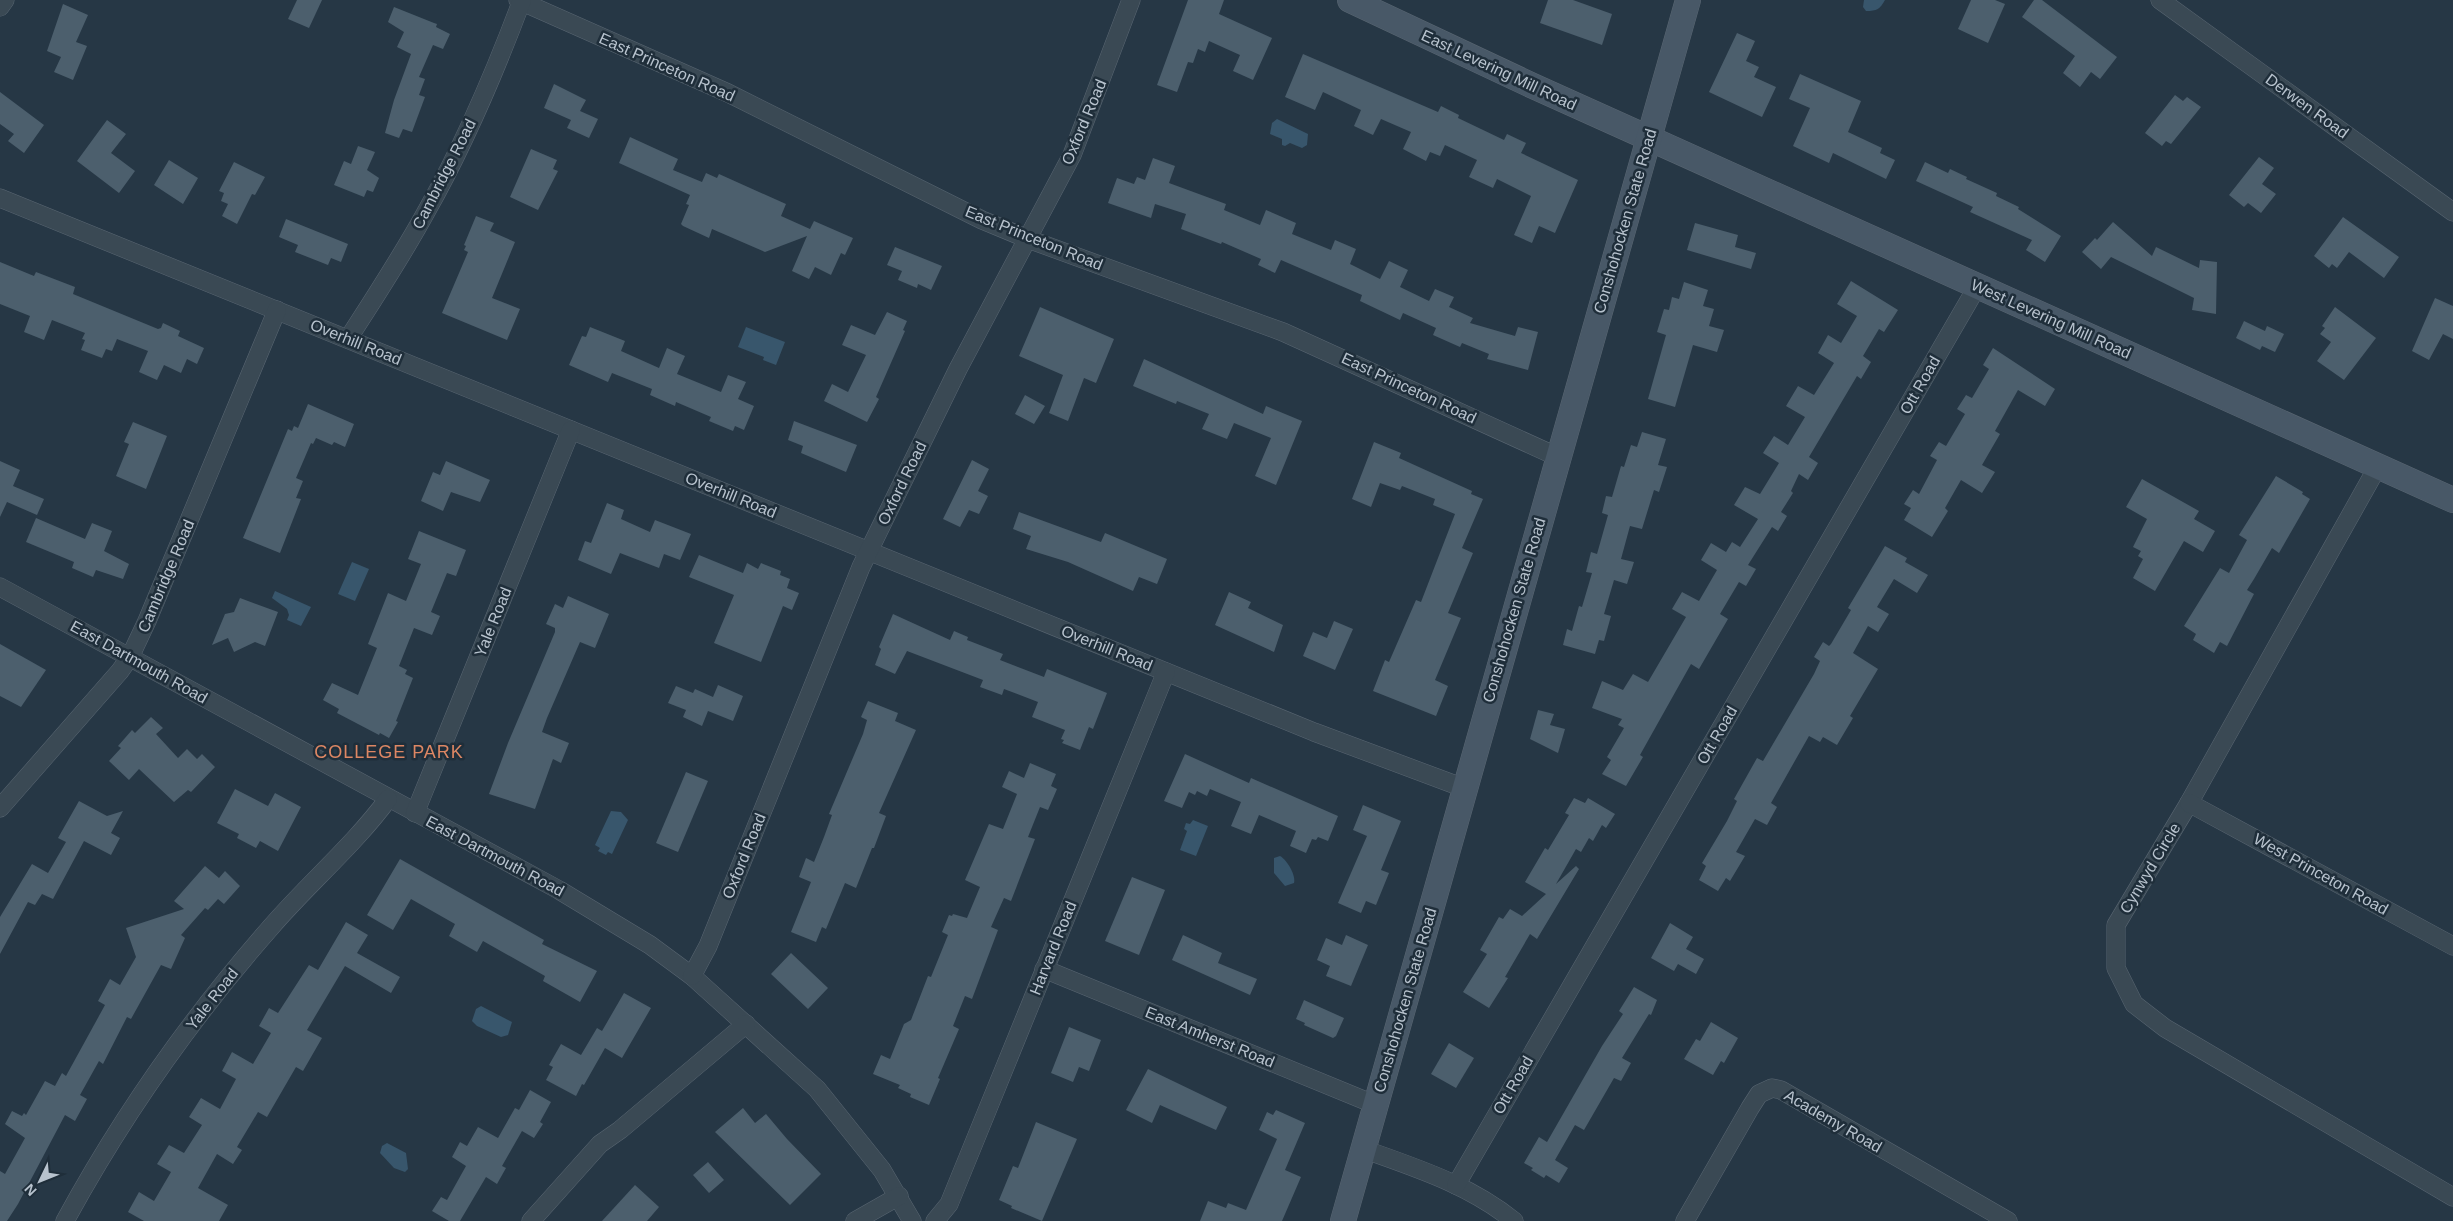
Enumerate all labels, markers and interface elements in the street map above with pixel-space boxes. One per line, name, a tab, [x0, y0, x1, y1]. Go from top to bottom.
street label: East Levering Mill Road	[1419, 27, 1579, 113]
street label: East Princeton Road	[597, 29, 737, 105]
street label: Derwen Road	[2262, 70, 2352, 142]
street label: Oxford Road	[1058, 77, 1110, 167]
street label: Cambridge Road	[409, 116, 479, 232]
street label: Conshohocken State Road	[1590, 127, 1660, 315]
street label: East Princeton Road	[963, 203, 1105, 273]
street label: West Levering Mill Road	[1968, 276, 2134, 362]
street label: Overhill Road	[308, 316, 404, 368]
street label: East Princeton Road	[1339, 349, 1479, 427]
street label: Ott Road	[1897, 353, 1943, 417]
street label: Oxford Road	[874, 439, 930, 527]
street label: Overhill Road	[683, 469, 779, 521]
street label: Conshohocken State Road	[1479, 516, 1549, 704]
street label: Cambridge Road	[135, 517, 197, 635]
street label: Yale Road	[471, 585, 515, 659]
street label: East Dartmouth Road	[68, 617, 210, 707]
street label: Overhill Road	[1059, 622, 1155, 674]
street label: Ott Road	[1694, 703, 1740, 767]
district label: COLLEGE PARK	[314, 742, 464, 762]
street label: Oxford Road	[719, 811, 769, 901]
street label: East Dartmouth Road	[423, 812, 567, 900]
street label: Cynwyd Circle	[2116, 820, 2184, 916]
street label: West Princeton Road	[2251, 830, 2391, 918]
street label: Harvard Road	[1026, 899, 1080, 997]
street label: Conshohocken State Road	[1370, 906, 1440, 1094]
street label: Yale Road	[183, 965, 241, 1033]
street label: East Amherst Road	[1143, 1003, 1277, 1071]
street label: Ott Road	[1490, 1053, 1536, 1117]
street label: Academy Road	[1781, 1086, 1885, 1156]
north arrow	[15, 1156, 65, 1206]
text: N	[21, 1181, 40, 1199]

